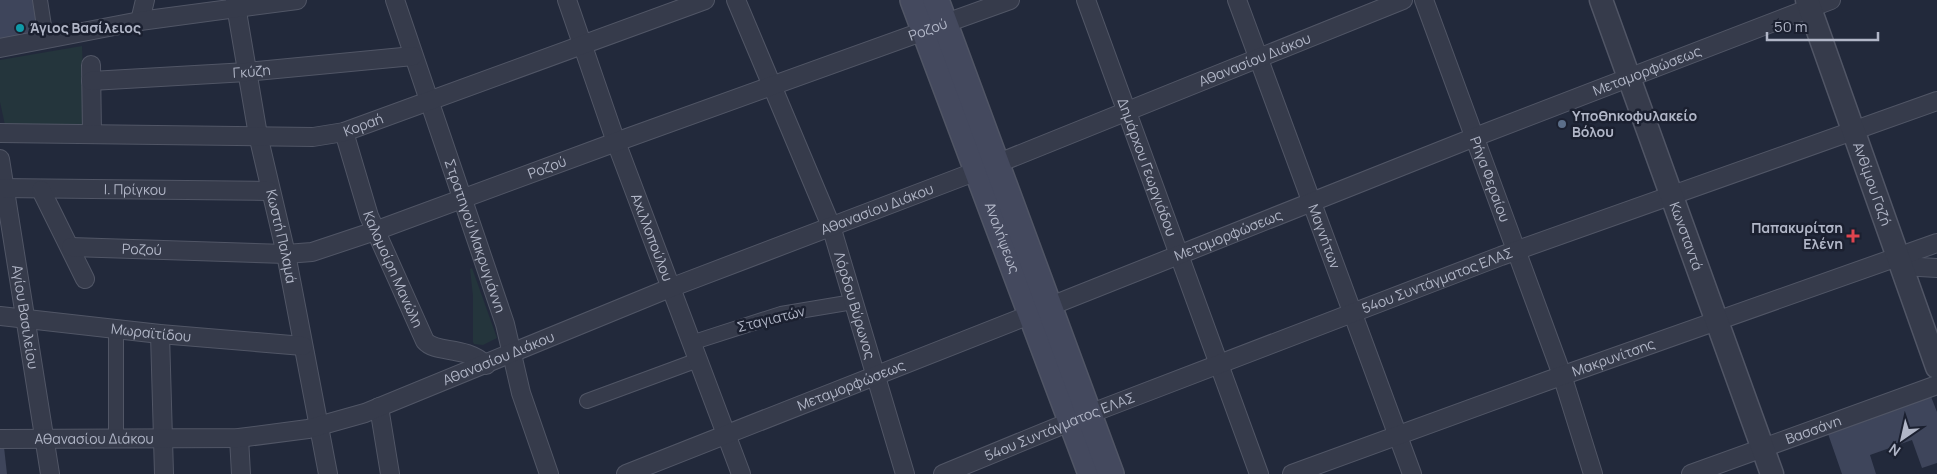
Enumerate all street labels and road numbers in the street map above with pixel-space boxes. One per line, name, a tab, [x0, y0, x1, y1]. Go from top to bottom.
street label: Ροζού	[906, 13, 950, 45]
street label: Αθανασίου Διάκου	[1196, 28, 1313, 90]
street label: Μεταμορφώσεως	[1590, 41, 1704, 100]
street label: Γκύζη	[232, 60, 271, 82]
street label: Δημάρχου Γεωργιάδου	[1114, 95, 1181, 239]
street label: Κοραή	[341, 108, 386, 140]
street label: Ρήγα Φεραίου	[1466, 134, 1515, 225]
street label: Ανθίμου Γαζή	[1849, 139, 1896, 228]
street label: Ροζού	[525, 151, 569, 183]
street label: Στρατηγού Μακρυγιάννη	[441, 156, 510, 315]
street label: Ι. Πρίγκου	[104, 179, 166, 199]
street label: Αθανασίου Διάκου	[818, 179, 936, 239]
street label: Κωστή Παλαμά	[262, 187, 301, 285]
street label: Αχιλλοπούλου	[627, 190, 678, 284]
street label: Αναλήψεως	[981, 199, 1025, 276]
street label: Κωνσταντά	[1666, 199, 1708, 273]
street label: Μαγνήτων	[1304, 201, 1345, 271]
street label: Μεταμορφώσεως	[1171, 205, 1285, 265]
street label: Καλομοίρη Μανώλη	[359, 209, 428, 330]
street label: Ροζού	[122, 239, 162, 259]
street label: 54ου Συντάγματος ΕΛΑΣ	[1359, 243, 1515, 318]
street label: Λόρδου Βύρωνος	[830, 249, 880, 361]
street label: Αγίου Βασιλείου	[8, 263, 43, 370]
street label: Σταγιατών	[735, 301, 807, 336]
street label: Μωραϊτίδου	[110, 319, 192, 346]
street label: Αθανασίου Διάκου	[439, 326, 557, 389]
street label: Μακρυνίτσης	[1569, 333, 1658, 380]
street label: Μεταμορφώσεως	[794, 355, 908, 415]
street label: 54ου Συντάγματος ΕΛΑΣ	[982, 387, 1137, 465]
street label: Βασσάνη	[1783, 410, 1844, 448]
street label: Αθανασίου Διάκου	[34, 428, 154, 448]

